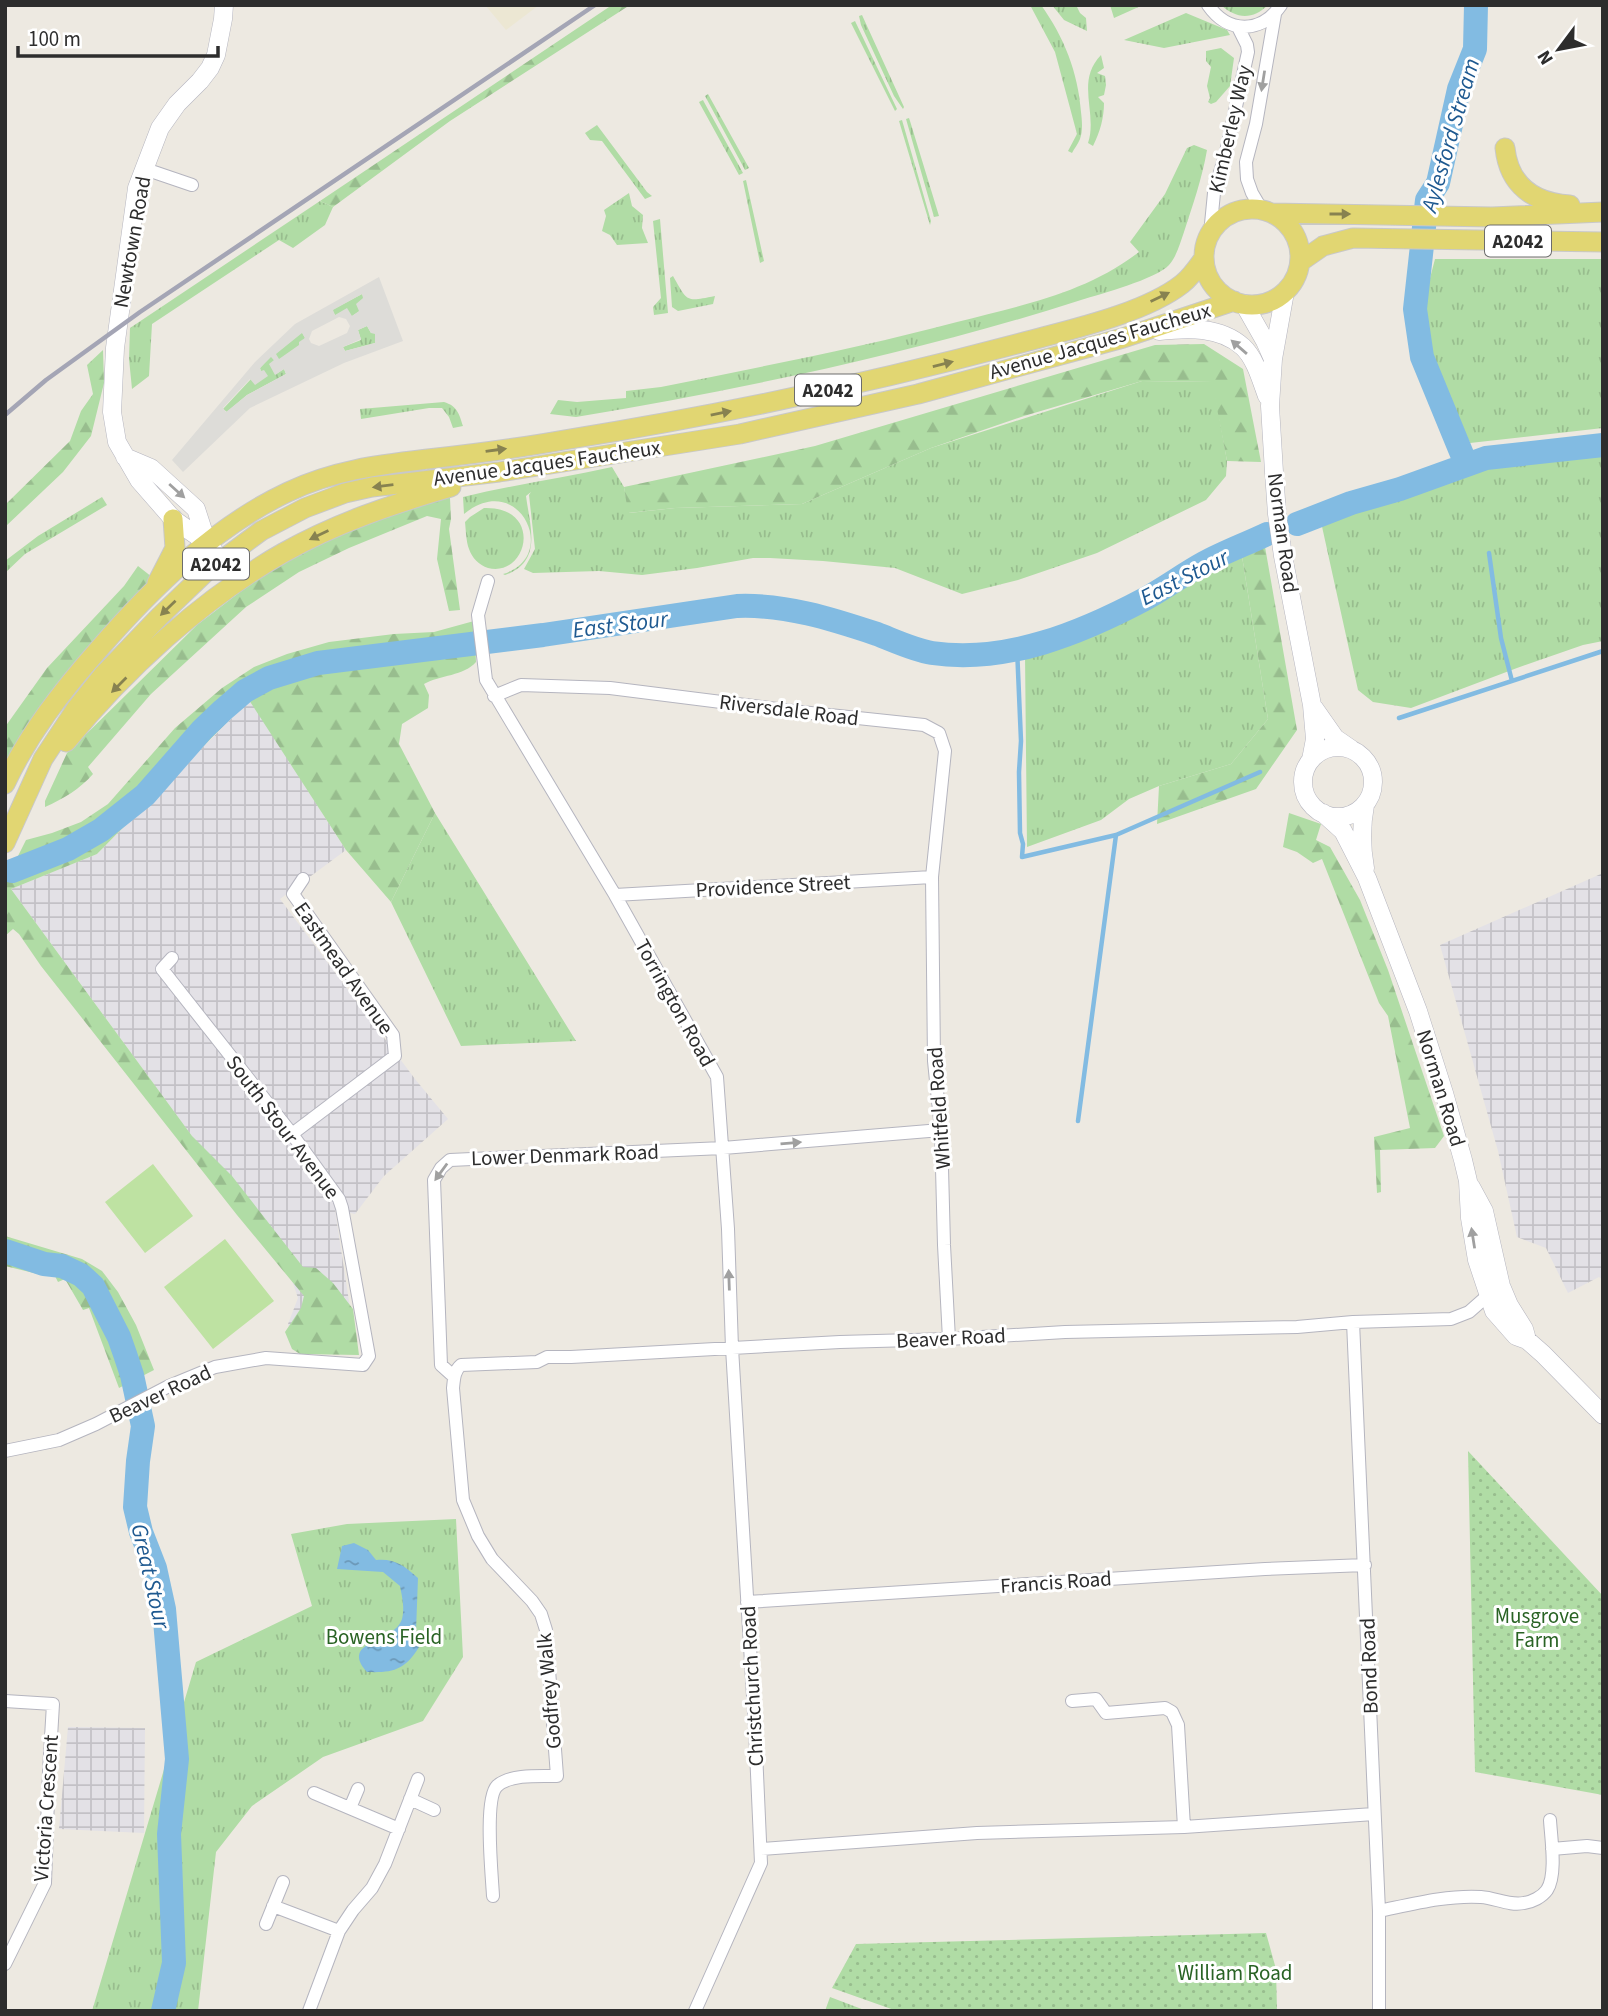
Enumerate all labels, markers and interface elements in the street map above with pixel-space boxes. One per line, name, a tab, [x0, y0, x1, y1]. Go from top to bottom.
scale bar	[18, 14, 217, 58]
north arrow	[1524, 14, 1594, 84]
text: 100 m	[28, 24, 81, 54]
text: N	[1531, 45, 1561, 70]
water label: Aylesford Stream	[1412, 54, 1488, 218]
street label: Kimberley Way	[1201, 62, 1259, 196]
one-way arrow	[1257, 70, 1268, 92]
street label: Newtown Road	[106, 174, 158, 310]
one-way arrow	[1329, 208, 1351, 220]
road number: A2042	[1485, 226, 1551, 256]
one-way arrow	[1150, 292, 1170, 303]
street label: Avenue Jacques Faucheux	[986, 295, 1215, 387]
one-way arrow	[1230, 339, 1248, 354]
one-way arrow	[932, 358, 954, 369]
road number: A2042	[795, 374, 861, 406]
one-way arrow	[710, 407, 732, 418]
street label: Avenue Jacques Faucheux	[431, 432, 663, 494]
one-way arrow	[485, 444, 507, 455]
street label: Norman Road	[1260, 471, 1306, 595]
one-way arrow	[372, 481, 394, 492]
one-way arrow	[168, 483, 185, 498]
one-way arrow	[309, 529, 329, 540]
water label: East Stour	[1134, 541, 1235, 614]
road number: A2042	[183, 548, 249, 580]
one-way arrow	[160, 600, 177, 616]
water label: East Stour	[571, 602, 671, 647]
one-way arrow	[111, 676, 127, 693]
street label: Riversdale Road	[717, 687, 861, 733]
street label: Providence Street	[695, 867, 851, 905]
street label: Eastmead Avenue	[287, 896, 401, 1040]
street label: Torrington Road	[627, 934, 723, 1072]
street label: Norman Road	[1409, 1026, 1473, 1150]
street label: Whitfeld Road	[920, 1046, 958, 1170]
street label: South Stour Avenue	[219, 1049, 347, 1205]
street label: Lower Denmark Road	[471, 1137, 659, 1173]
one-way arrow	[780, 1137, 802, 1148]
one-way arrow	[434, 1162, 448, 1181]
one-way arrow	[1467, 1227, 1478, 1249]
one-way arrow	[724, 1268, 735, 1290]
street label: Beaver Road	[895, 1320, 1007, 1356]
street label: Beaver Road	[104, 1357, 216, 1431]
water label: Great Stour	[122, 1520, 179, 1633]
street label: Francis Road	[999, 1563, 1113, 1601]
park label: Musgrove Farm	[1495, 1601, 1579, 1655]
street label: Christchurch Road	[733, 1605, 771, 1767]
street label: Bond Road	[1352, 1617, 1386, 1715]
park label: Bowens Field	[326, 1622, 442, 1652]
street label: Godfrey Walk	[529, 1631, 569, 1750]
street label: Victoria Crescent	[26, 1734, 66, 1882]
park label: William Road	[1178, 1958, 1292, 1988]

